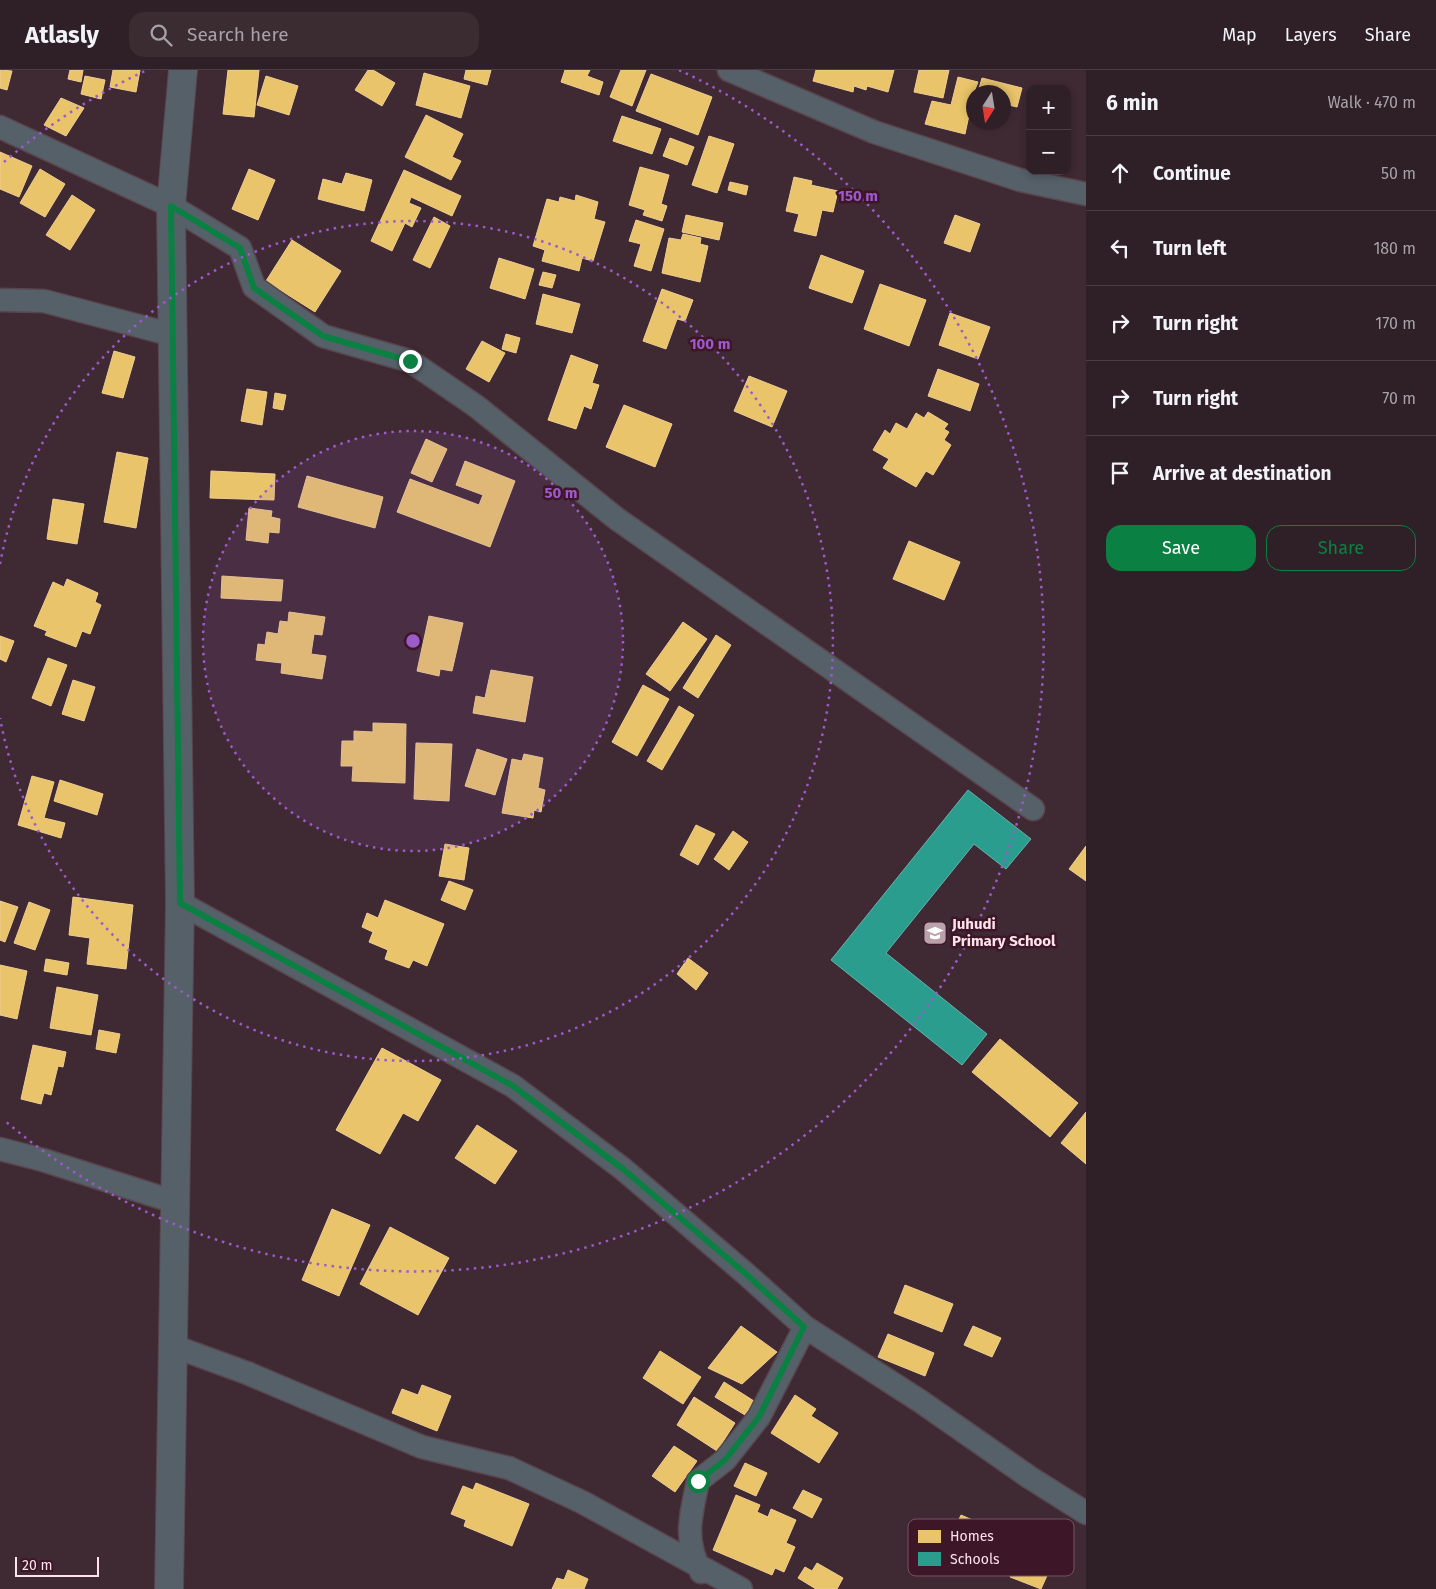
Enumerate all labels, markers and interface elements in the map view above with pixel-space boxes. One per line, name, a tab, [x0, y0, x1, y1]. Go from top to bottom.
search box	[129, 12, 479, 57]
text: Atlasly	[25, 21, 99, 49]
icon: search	[147, 21, 175, 49]
text: Search here	[187, 23, 289, 46]
text: Map	[1222, 24, 1257, 46]
text: Layers	[1285, 24, 1337, 46]
text: Share	[1365, 24, 1411, 46]
north arrow	[966, 85, 1011, 130]
map controls	[1026, 85, 1071, 175]
button: +	[1026, 85, 1071, 130]
text: 6 min	[1106, 90, 1159, 116]
text: Walk · 470 m	[1328, 93, 1416, 112]
button: −	[1026, 130, 1071, 175]
icon: ahead	[1106, 159, 1134, 187]
text: Continue	[1153, 162, 1231, 185]
text: 50 m	[1381, 164, 1416, 183]
text: 150 m	[838, 187, 878, 205]
icon: left	[1106, 234, 1134, 262]
text: Turn left	[1153, 237, 1227, 260]
text: 180 m	[1373, 239, 1416, 258]
icon: right	[1106, 309, 1134, 337]
text: Turn right	[1153, 312, 1238, 335]
text: 170 m	[1375, 314, 1416, 333]
text: 100 m	[690, 335, 730, 353]
route end	[399, 350, 422, 373]
icon: right	[1106, 384, 1134, 412]
text: Turn right	[1153, 387, 1238, 410]
text: 70 m	[1382, 389, 1416, 408]
icon: arrive	[1106, 459, 1134, 487]
text: Arrive at destination	[1153, 462, 1332, 485]
text: 50 m	[544, 484, 578, 502]
button: Save	[1106, 525, 1256, 571]
button: Share	[1266, 525, 1416, 571]
centre of rings	[404, 632, 422, 650]
place label: Juhudi Primary School	[951, 915, 1056, 950]
school or university icon: Juhudi Primary School	[922, 920, 948, 946]
route start	[687, 1470, 710, 1493]
legend	[908, 1519, 1074, 1576]
text: Homes	[950, 1528, 994, 1545]
text: Schools	[950, 1551, 1000, 1568]
scale bar	[15, 1554, 99, 1577]
text: 20 m	[22, 1557, 52, 1574]

